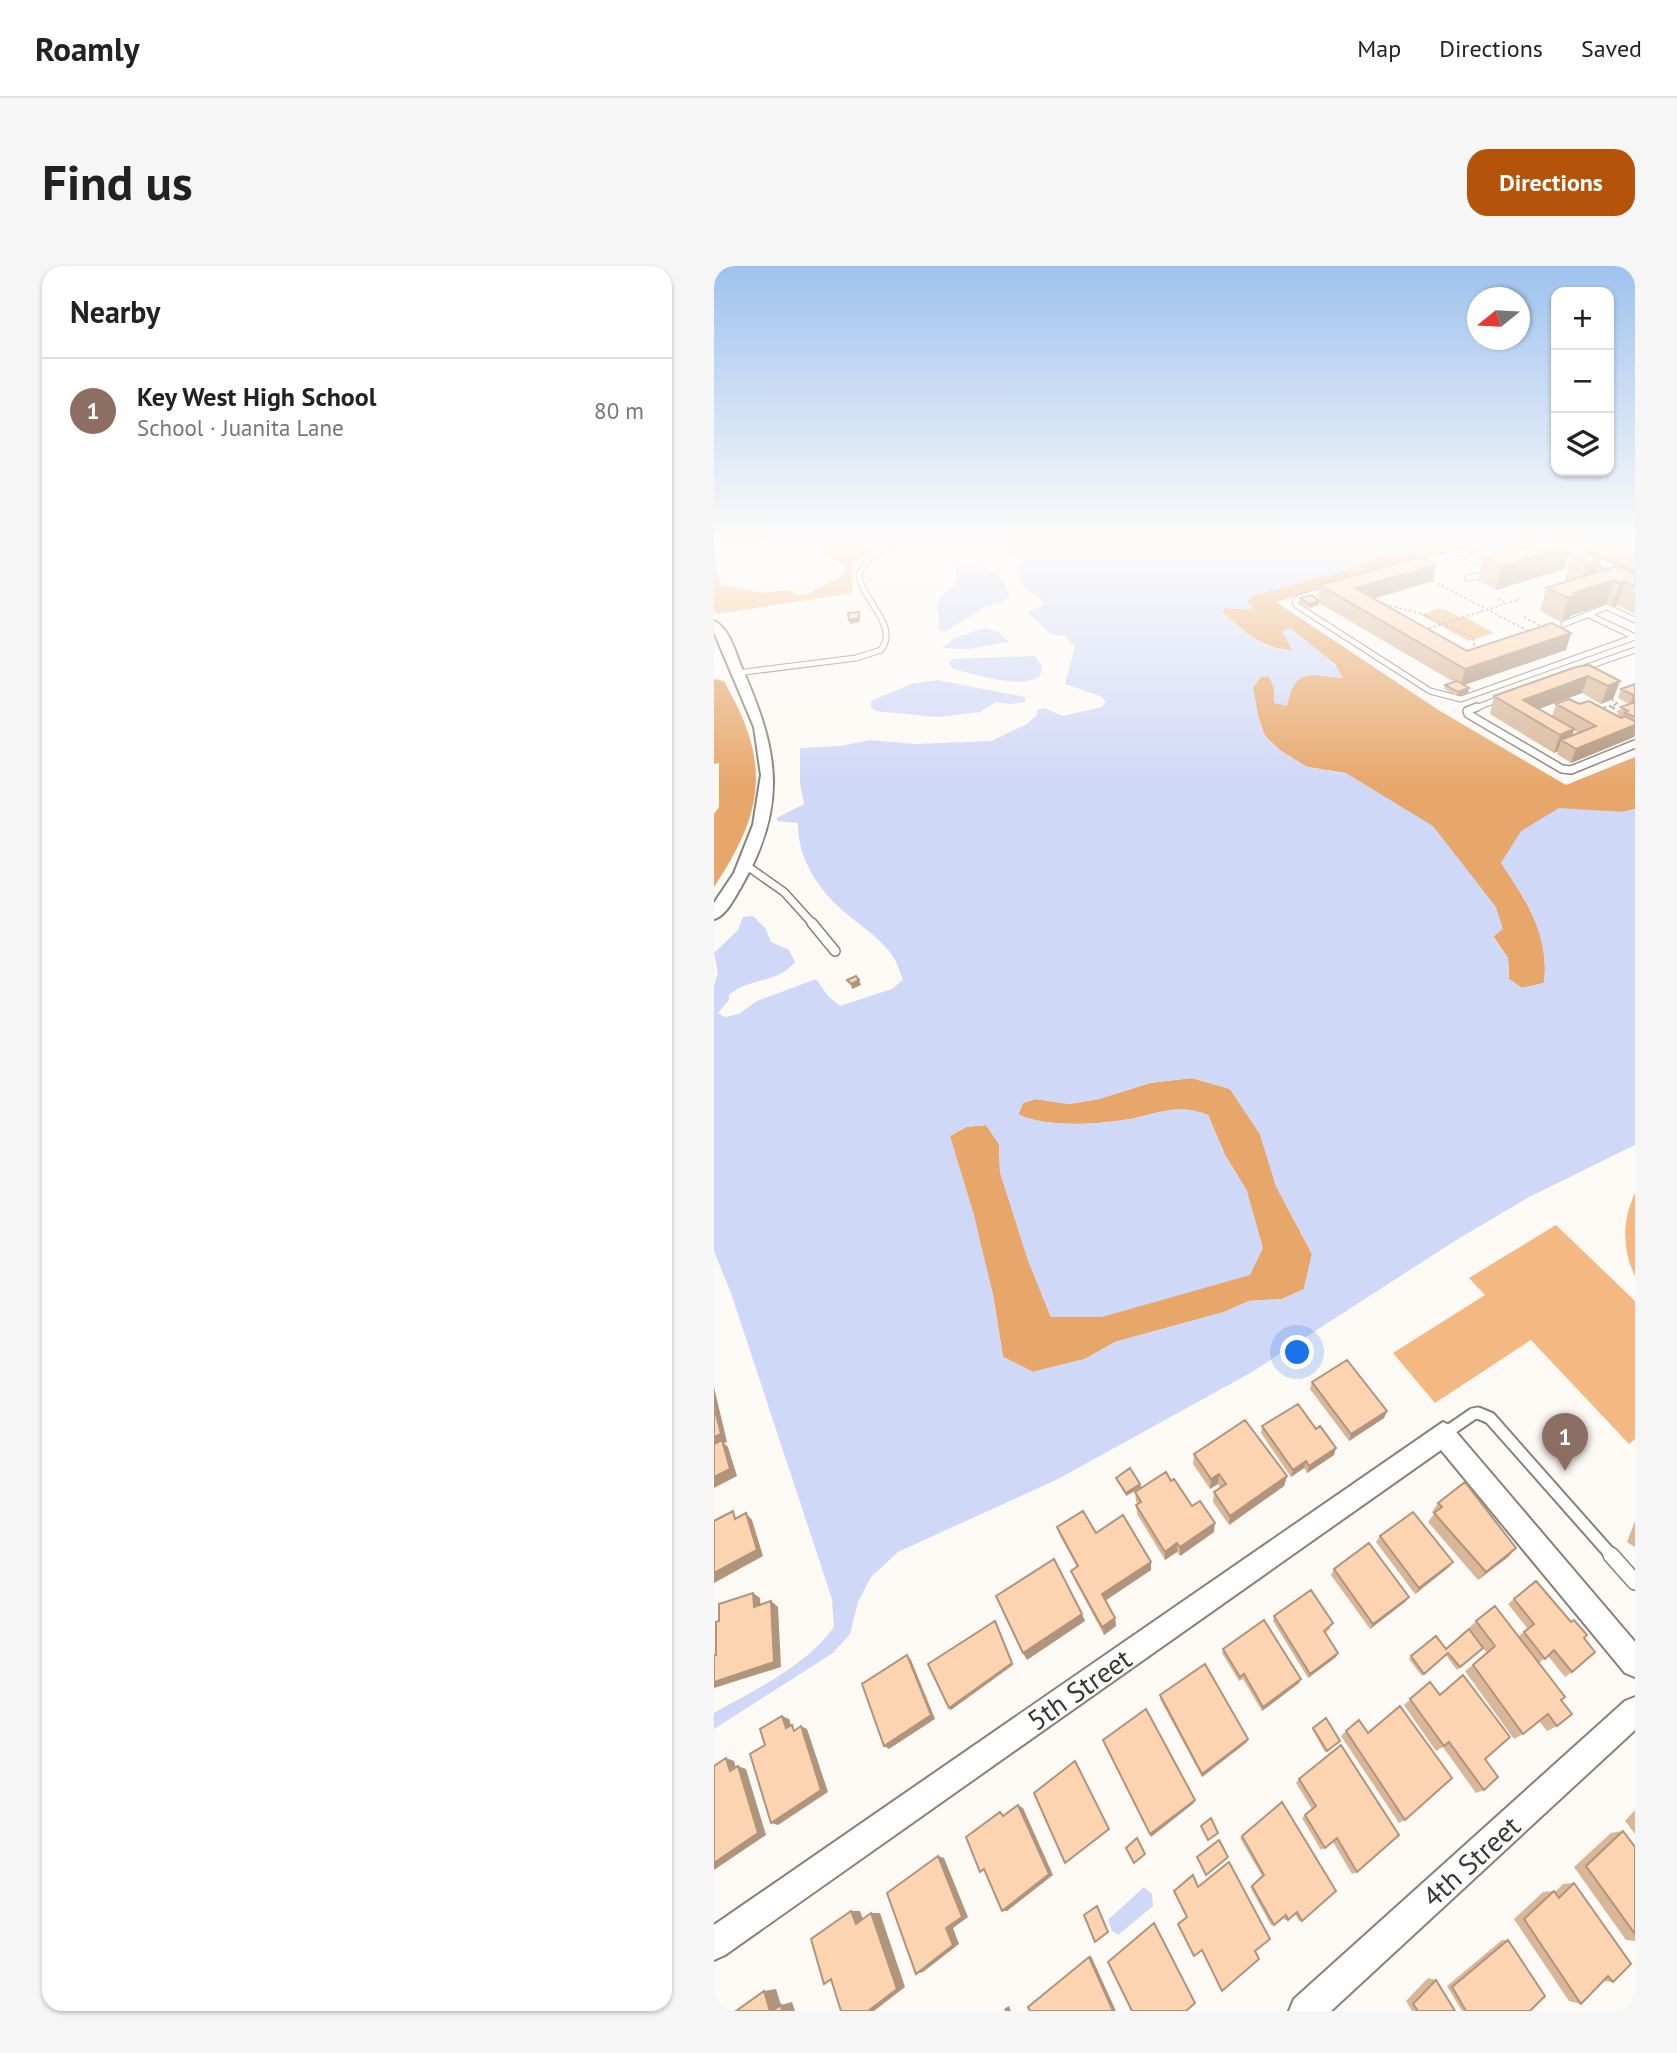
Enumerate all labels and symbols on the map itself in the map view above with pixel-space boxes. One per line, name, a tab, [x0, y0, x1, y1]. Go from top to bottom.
north arrow	[1467, 287, 1530, 350]
your location	[1280, 1335, 1314, 1369]
pin: 1	[1542, 1413, 1588, 1471]
street label: 5th Street	[1020, 1639, 1139, 1738]
street label: 4th Street	[1414, 1807, 1528, 1915]

